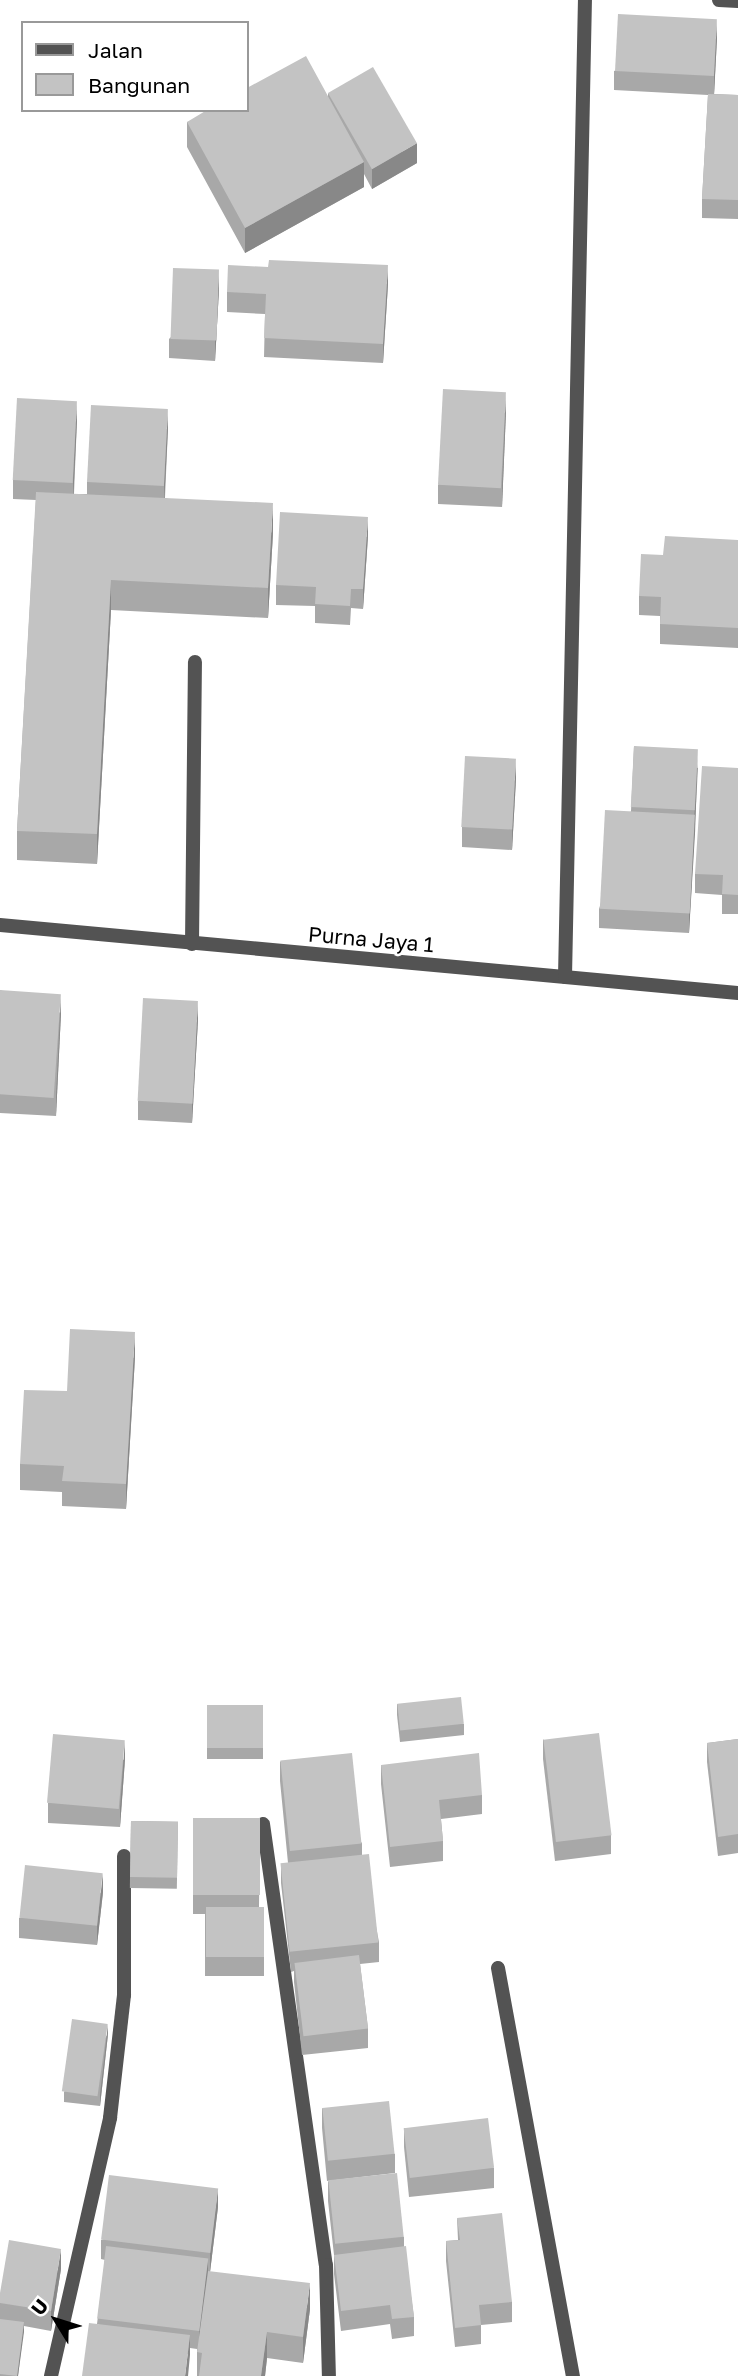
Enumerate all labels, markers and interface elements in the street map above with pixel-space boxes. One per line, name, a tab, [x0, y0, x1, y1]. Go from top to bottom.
legend	[21, 21, 248, 112]
text: Jalan	[88, 37, 143, 63]
text: Bangunan	[88, 72, 190, 98]
street label: Purna Jaya 1	[307, 921, 435, 957]
north arrow	[21, 2285, 91, 2355]
text: U	[26, 2294, 52, 2319]

